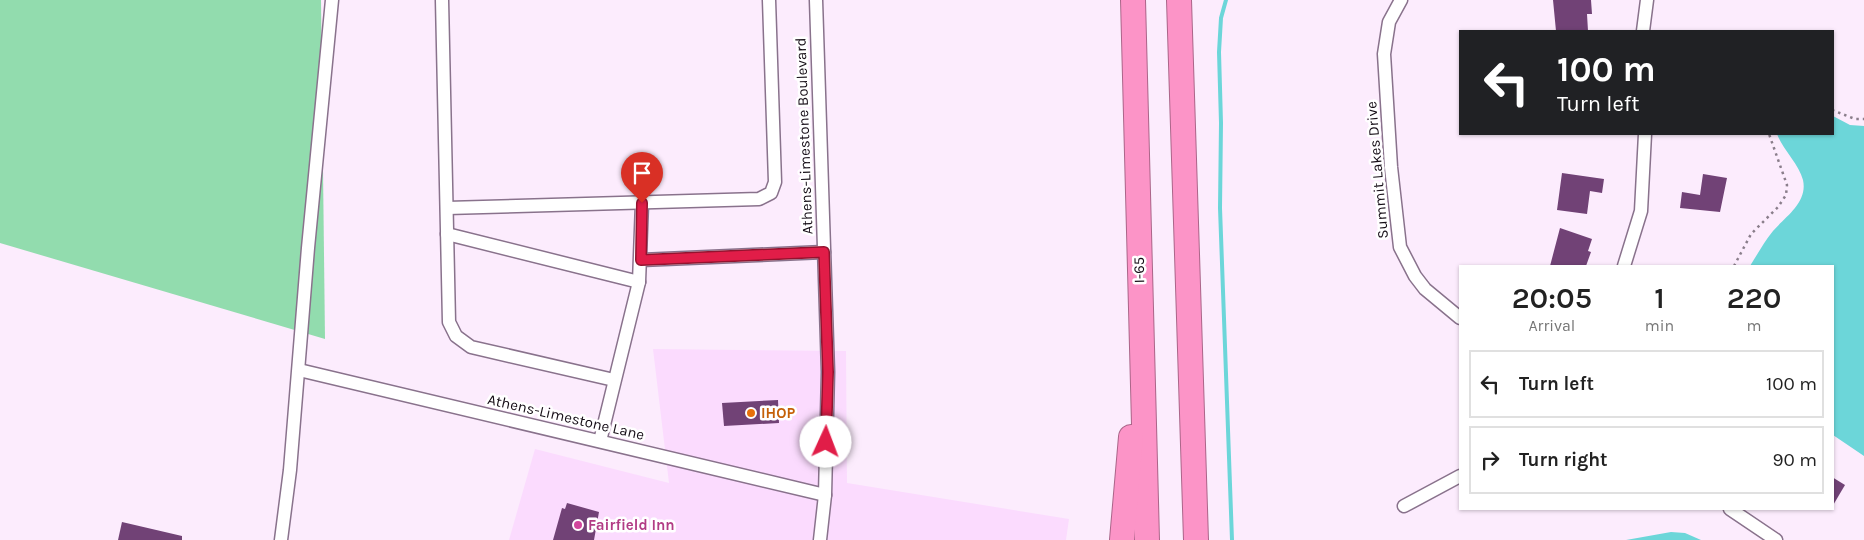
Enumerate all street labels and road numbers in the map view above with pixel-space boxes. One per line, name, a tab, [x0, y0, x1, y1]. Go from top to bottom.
street label: Athens-Limestone Boulevard	[792, 37, 816, 235]
street label: Summit Lakes Drive	[1362, 101, 1392, 239]
street label: I-65	[1130, 257, 1148, 283]
street label: Athens-Limestone Lane	[486, 390, 646, 444]

